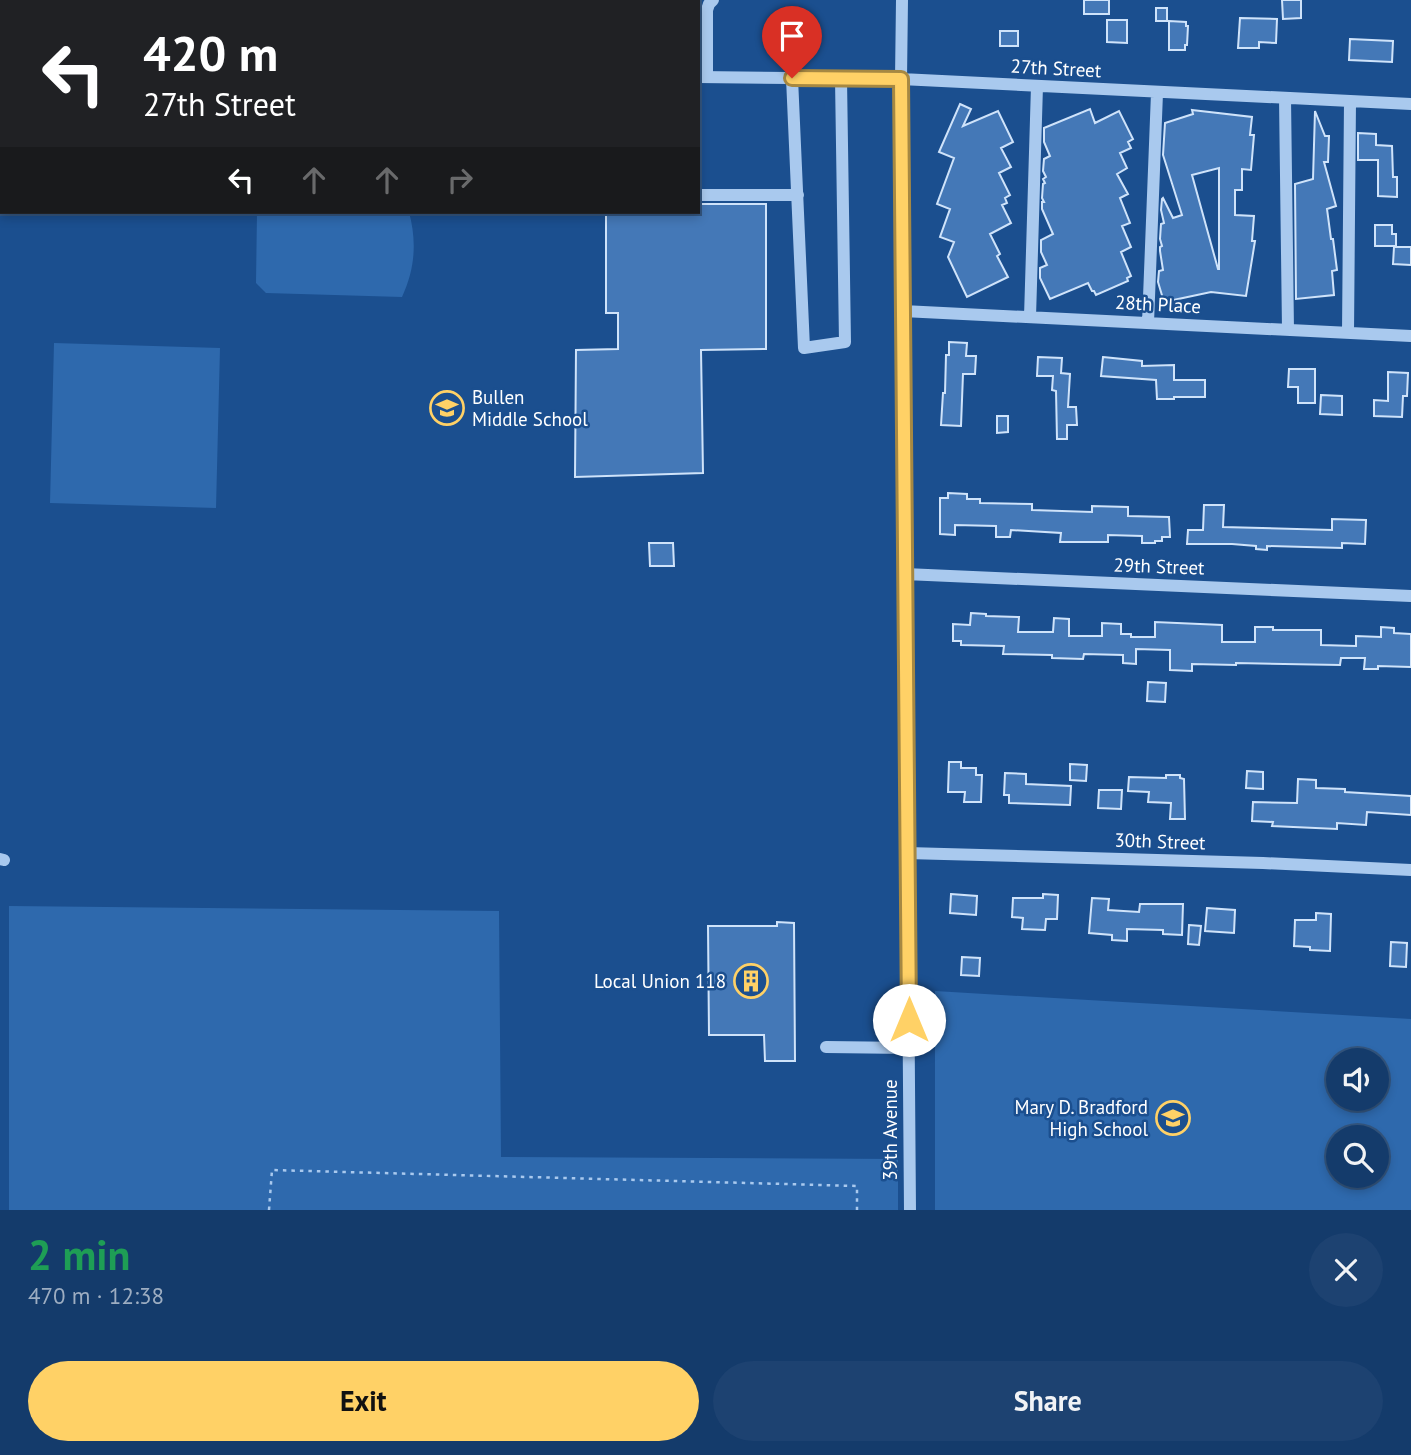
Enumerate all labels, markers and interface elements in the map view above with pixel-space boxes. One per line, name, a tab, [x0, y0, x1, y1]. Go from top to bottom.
pin	[762, 6, 822, 78]
icon: arrive	[773, 17, 811, 55]
text: 420 m	[143, 21, 278, 85]
icon: left	[28, 28, 119, 119]
street label: 27th Street	[1010, 54, 1102, 82]
text: 27th Street	[143, 83, 296, 125]
icon: left	[222, 161, 260, 199]
icon: ahead	[295, 161, 333, 199]
icon: ahead	[368, 161, 406, 199]
icon: right	[441, 161, 479, 199]
street label: 28th Place	[1114, 290, 1202, 318]
place label: Bullen Middle School	[472, 385, 588, 431]
school or university icon: Bullen Middle School	[428, 389, 466, 427]
street label: 29th Street	[1113, 552, 1206, 580]
street label: 30th Street	[1114, 827, 1207, 855]
building icon: Local Union 118	[732, 962, 770, 1000]
place label: Local Union 118	[594, 969, 726, 993]
position arrow	[872, 983, 946, 1057]
map controls	[1326, 1048, 1389, 1188]
button: sound	[1326, 1048, 1389, 1111]
street label: 39th Avenue	[878, 1079, 902, 1181]
place label: Mary D. Bradford High School	[1014, 1095, 1148, 1141]
school or university icon: Mary D. Bradford High School	[1154, 1099, 1192, 1137]
button: search	[1326, 1125, 1389, 1188]
text: 2 min	[28, 1227, 130, 1282]
button: close	[1309, 1233, 1383, 1307]
text: 470 m · 12:38	[28, 1281, 164, 1310]
button: Exit	[28, 1361, 699, 1441]
button: Share	[713, 1361, 1383, 1441]

